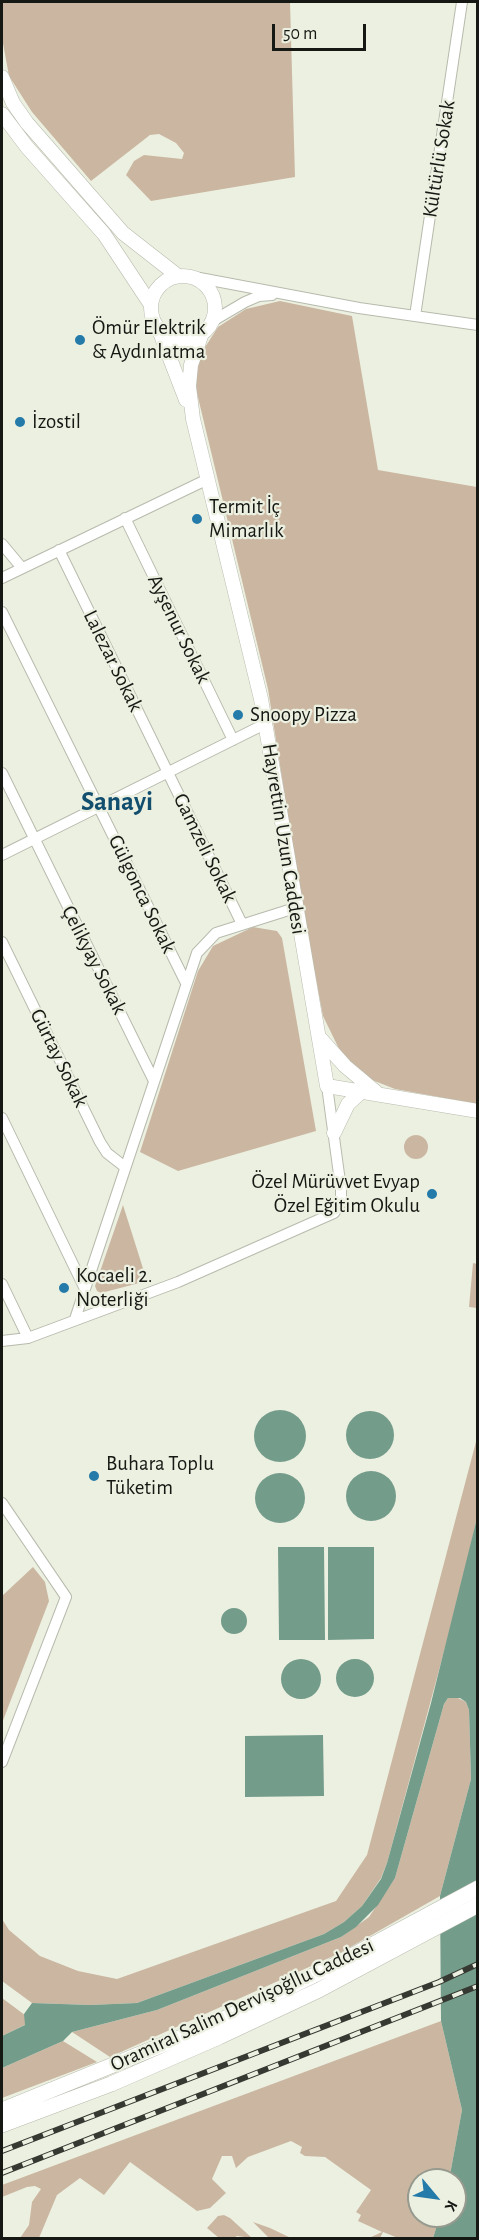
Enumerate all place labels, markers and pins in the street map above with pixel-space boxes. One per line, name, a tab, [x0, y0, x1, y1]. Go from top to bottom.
place label: Ömür Elektrik & Aydınlatma	[92, 315, 206, 365]
marker: Ömür Elektrik & Aydınlatma	[73, 333, 87, 347]
place label: İzostil	[32, 409, 81, 435]
marker: İzostil	[13, 415, 27, 429]
place label: Termit İç Mimarlık	[209, 494, 284, 544]
marker: Termit İç Mimarlık	[190, 512, 204, 526]
place label: Snoopy Pizza	[250, 702, 357, 728]
marker: Snoopy Pizza	[231, 708, 245, 722]
place label: Özel Mürüvvet Evyap Özel Eğitim Okulu	[251, 1169, 420, 1219]
marker: Özel Mürüvvet Evyap Özel Eğitim Okulu	[425, 1187, 439, 1201]
place label: Kocaeli 2. Noterliği	[76, 1263, 153, 1313]
marker: Kocaeli 2. Noterliği	[57, 1281, 71, 1295]
place label: Buhara Toplu Tüketim	[106, 1451, 214, 1501]
marker: Buhara Toplu Tüketim	[87, 1469, 101, 1483]

